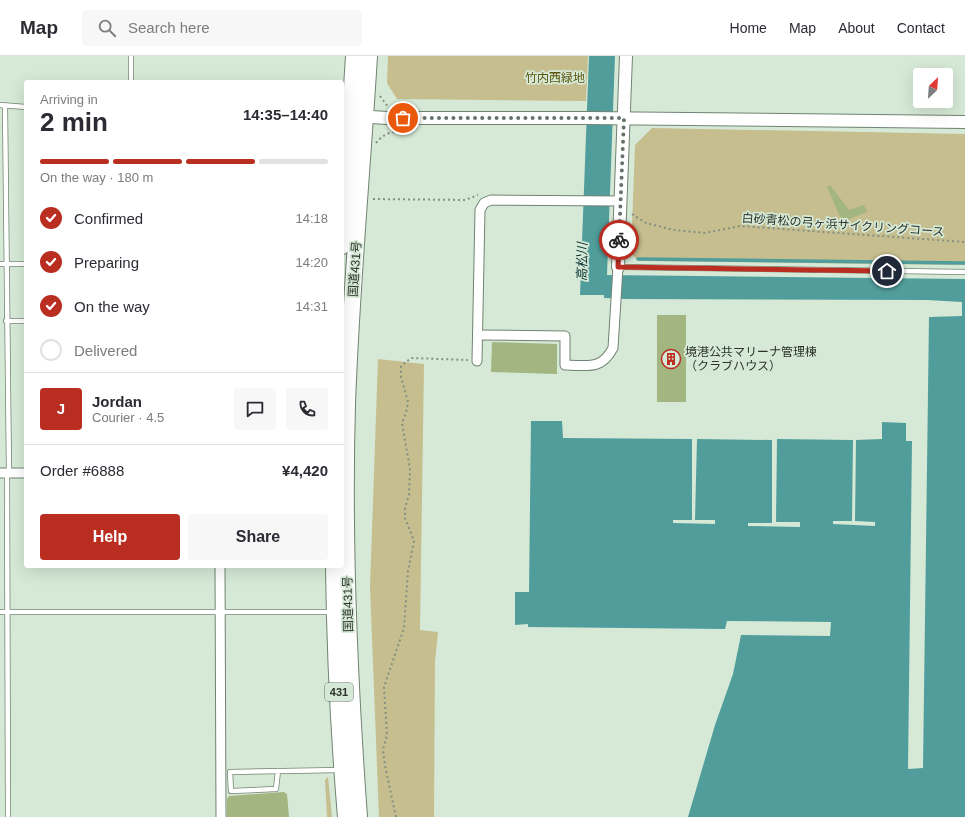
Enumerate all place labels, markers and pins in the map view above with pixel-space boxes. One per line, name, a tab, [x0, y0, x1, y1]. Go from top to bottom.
pin	[386, 101, 420, 135]
pin	[870, 254, 904, 288]
place label: 境港公共マリーナ管理棟 （クラブハウス）	[685, 345, 817, 373]
building icon: 境港公共マリーナ管理棟 （クラブハウス）	[660, 348, 682, 370]

